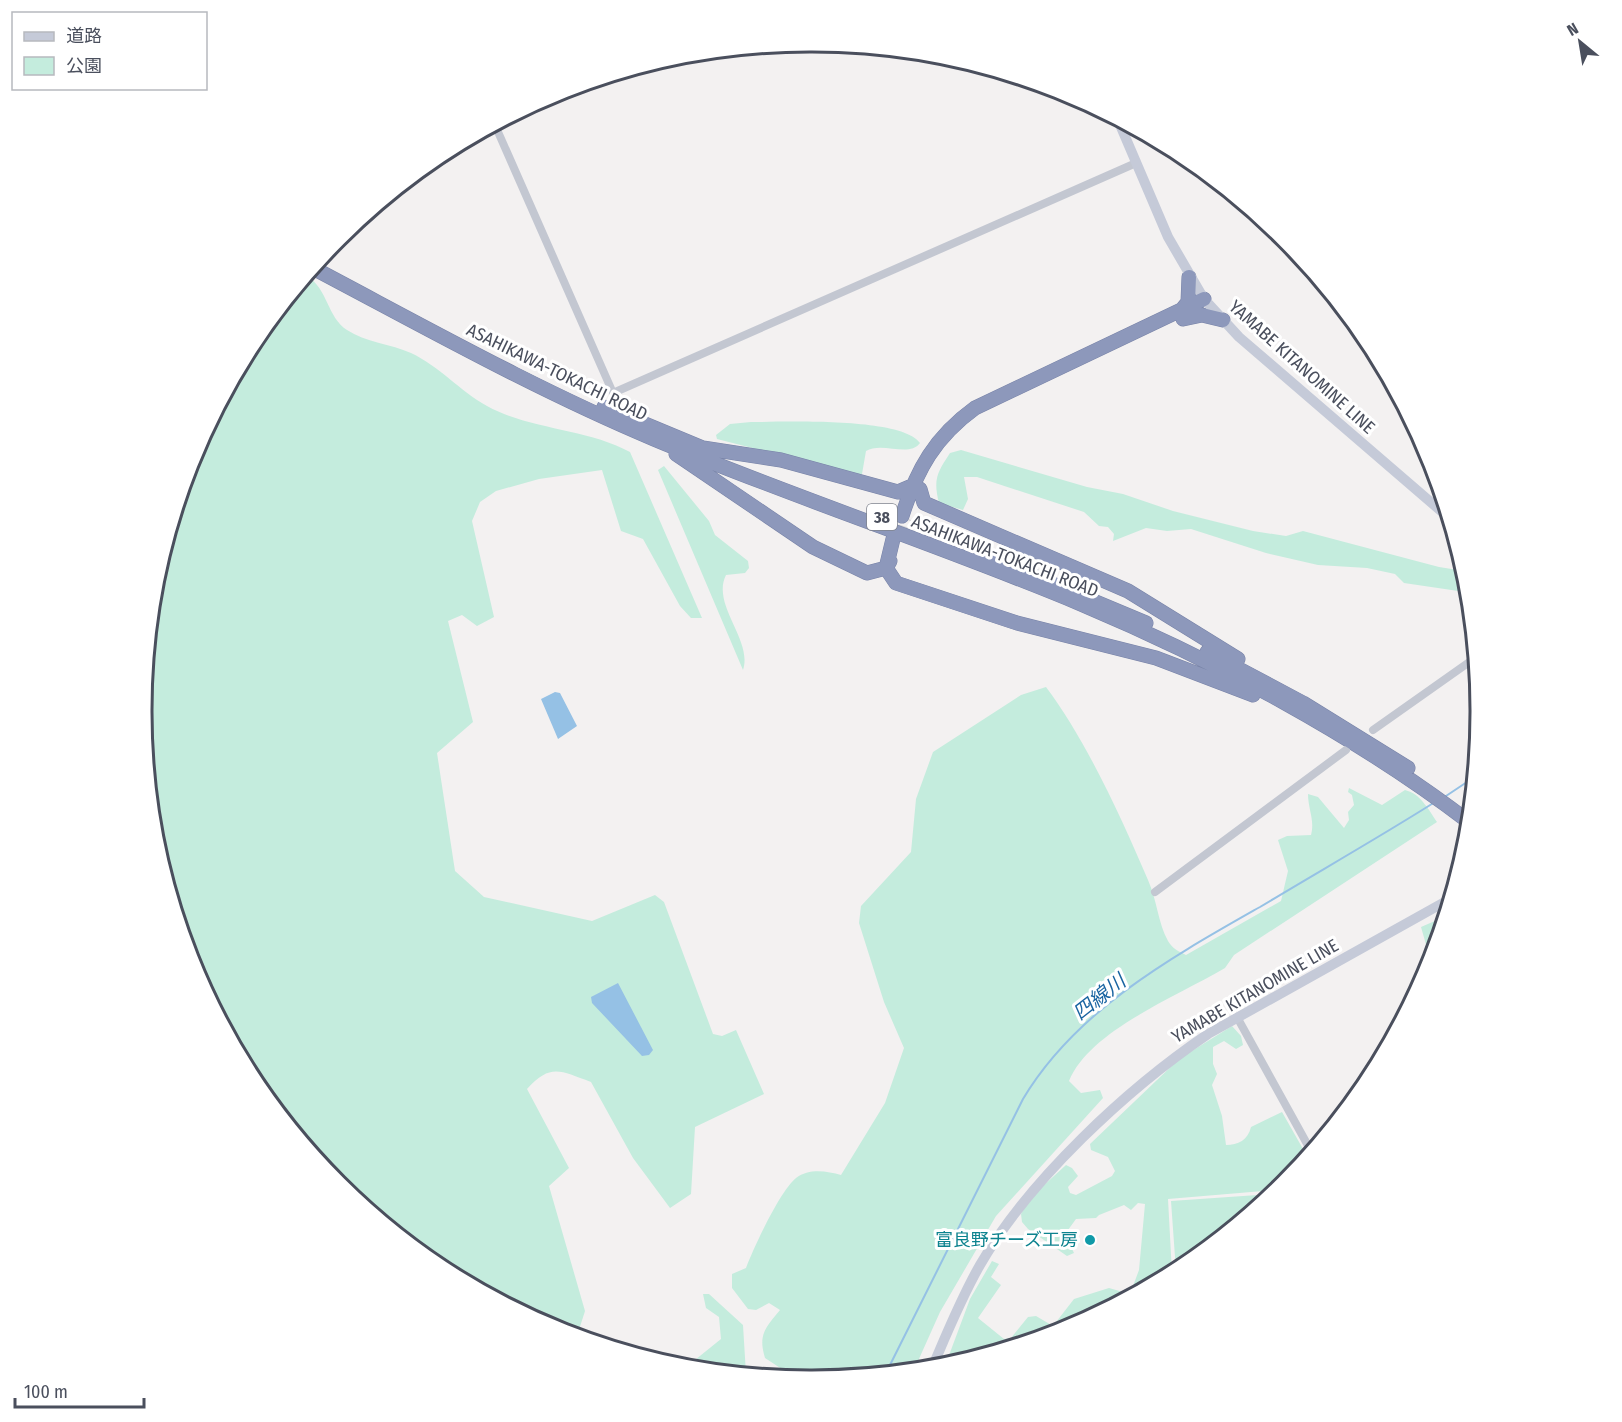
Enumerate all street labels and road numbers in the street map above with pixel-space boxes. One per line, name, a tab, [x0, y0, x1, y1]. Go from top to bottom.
street label: YAMABE KITANOMINE LINE	[1225, 296, 1379, 438]
street label: ASAHIKAWA-TOKACHI ROAD	[463, 319, 651, 425]
road number: 38	[867, 504, 897, 530]
street label: ASAHIKAWA-TOKACHI ROAD	[908, 510, 1102, 602]
street label: YAMABE KITANOMINE LINE	[1168, 934, 1342, 1048]

